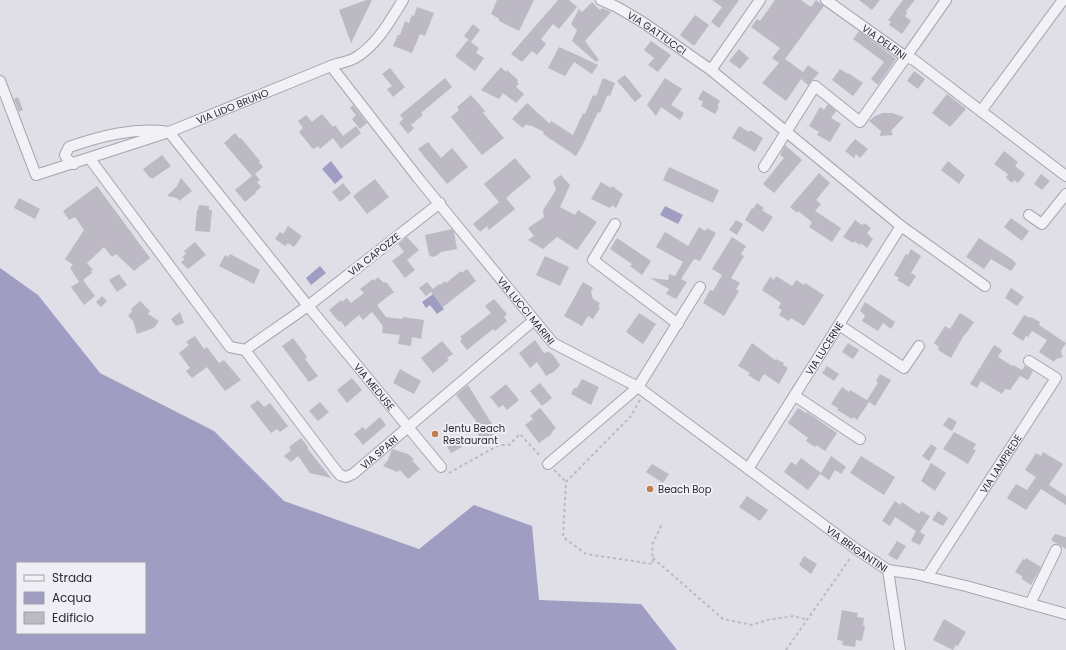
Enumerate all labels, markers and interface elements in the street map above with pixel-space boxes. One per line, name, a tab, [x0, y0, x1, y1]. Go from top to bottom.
street label: VIA GATTUCCI	[624, 8, 689, 59]
street label: VIA DELFINI	[859, 21, 910, 63]
street label: VIA LIDO BRUNO	[194, 85, 271, 128]
street label: VIA CAPOZZE	[345, 229, 404, 280]
street label: VIA LUCCI MARINI	[494, 274, 558, 348]
street label: VIA LUCERNE	[802, 319, 847, 378]
street label: VIA MEDUSE	[350, 360, 398, 414]
place label: Jentu Beach Restaurant	[443, 421, 505, 448]
marker: Jentu Beach Restaurant	[430, 429, 440, 439]
street label: VIA SPARI	[357, 432, 401, 473]
street label: VIA LAMPREDE	[976, 432, 1026, 496]
place label: Beach Bop	[658, 482, 712, 497]
marker: Beach Bop	[645, 484, 655, 494]
street label: VIA BRIGANTINI	[823, 522, 891, 576]
legend	[16, 562, 146, 634]
text: Strada	[52, 569, 92, 586]
text: Acqua	[52, 589, 91, 606]
text: Edificio	[52, 609, 94, 626]

